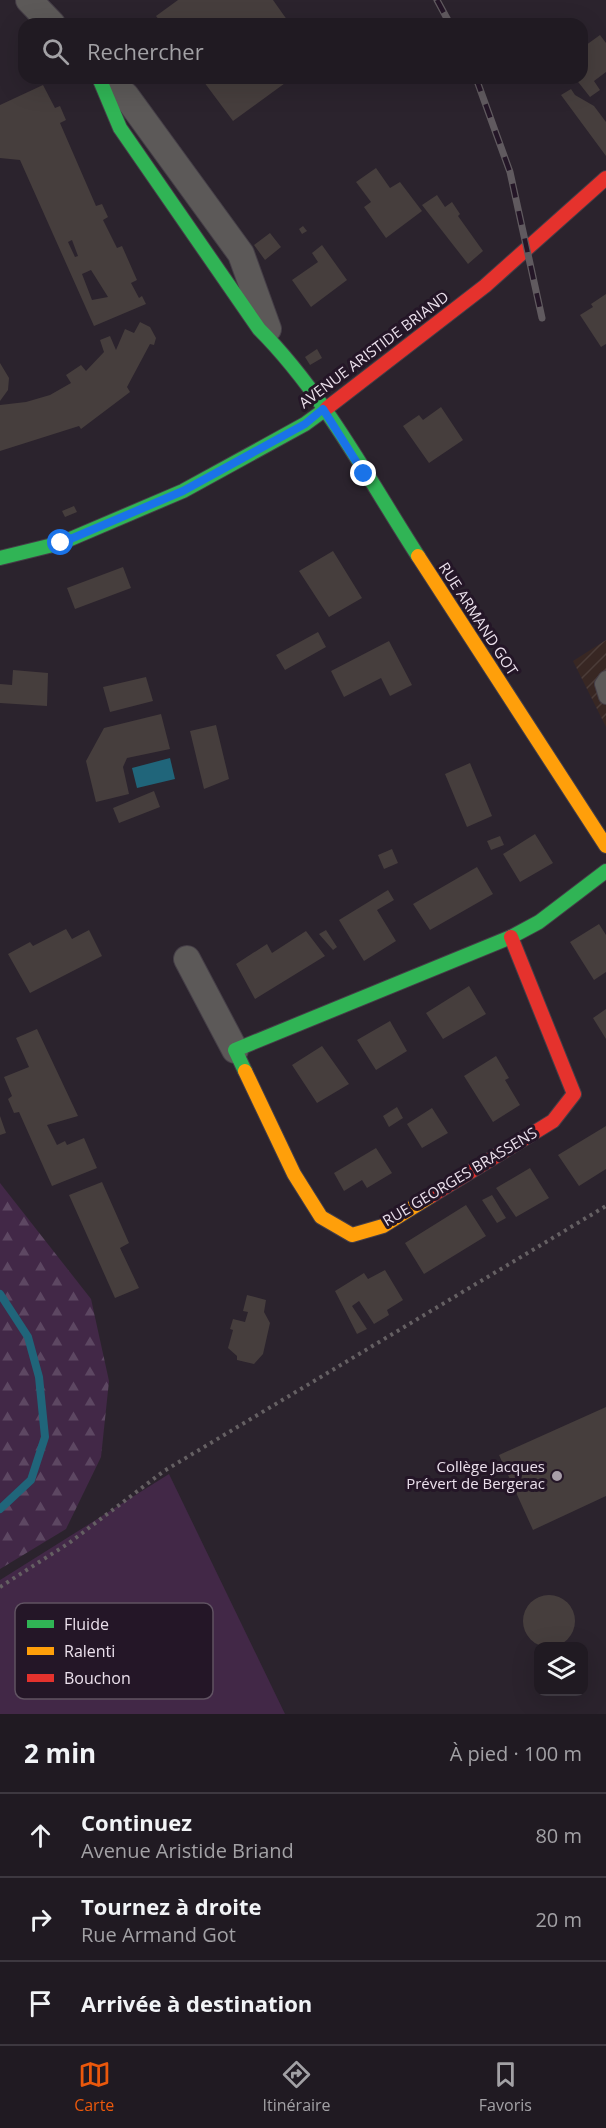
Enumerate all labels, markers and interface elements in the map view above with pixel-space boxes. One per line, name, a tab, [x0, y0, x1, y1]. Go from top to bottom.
search box	[18, 18, 588, 84]
icon: search	[39, 35, 72, 68]
text: Rechercher	[87, 36, 204, 66]
street label: AVENUE ARISTIDE BRIAND	[294, 286, 452, 412]
route end	[350, 460, 376, 486]
route start	[47, 529, 73, 555]
street label: RUE ARMAND GOT	[435, 558, 523, 679]
street label: RUE GEORGES BRASSENS	[379, 1122, 540, 1230]
place label: Collège Jacques Prévert de Bergerac	[406, 1456, 545, 1493]
marker: Collège Jacques Prévert de Bergerac	[550, 1469, 564, 1483]
legend	[15, 1603, 213, 1699]
text: Fluide	[64, 1613, 109, 1635]
text: Ralenti	[64, 1640, 115, 1662]
map controls	[534, 1642, 588, 1696]
button: layers	[534, 1642, 588, 1696]
text: Bouchon	[64, 1667, 131, 1689]
text: 2 min	[24, 1735, 96, 1771]
text: À pied · 100 m	[450, 1740, 582, 1767]
text: Continuez	[81, 1807, 192, 1837]
icon: ahead	[24, 1819, 57, 1852]
text: 80 m	[535, 1822, 582, 1849]
text: Avenue Aristide Briand	[81, 1837, 294, 1864]
text: Tournez à droite	[81, 1891, 262, 1921]
icon: right	[24, 1903, 57, 1936]
text: 20 m	[535, 1906, 582, 1933]
text: Rue Armand Got	[81, 1921, 236, 1948]
icon: arrive	[24, 1987, 57, 2020]
text: Arrivée à destination	[81, 1988, 312, 2018]
tab: Carte	[74, 2058, 114, 2116]
tab: Itinéraire	[263, 2058, 331, 2116]
tab: Favoris	[479, 2058, 532, 2116]

